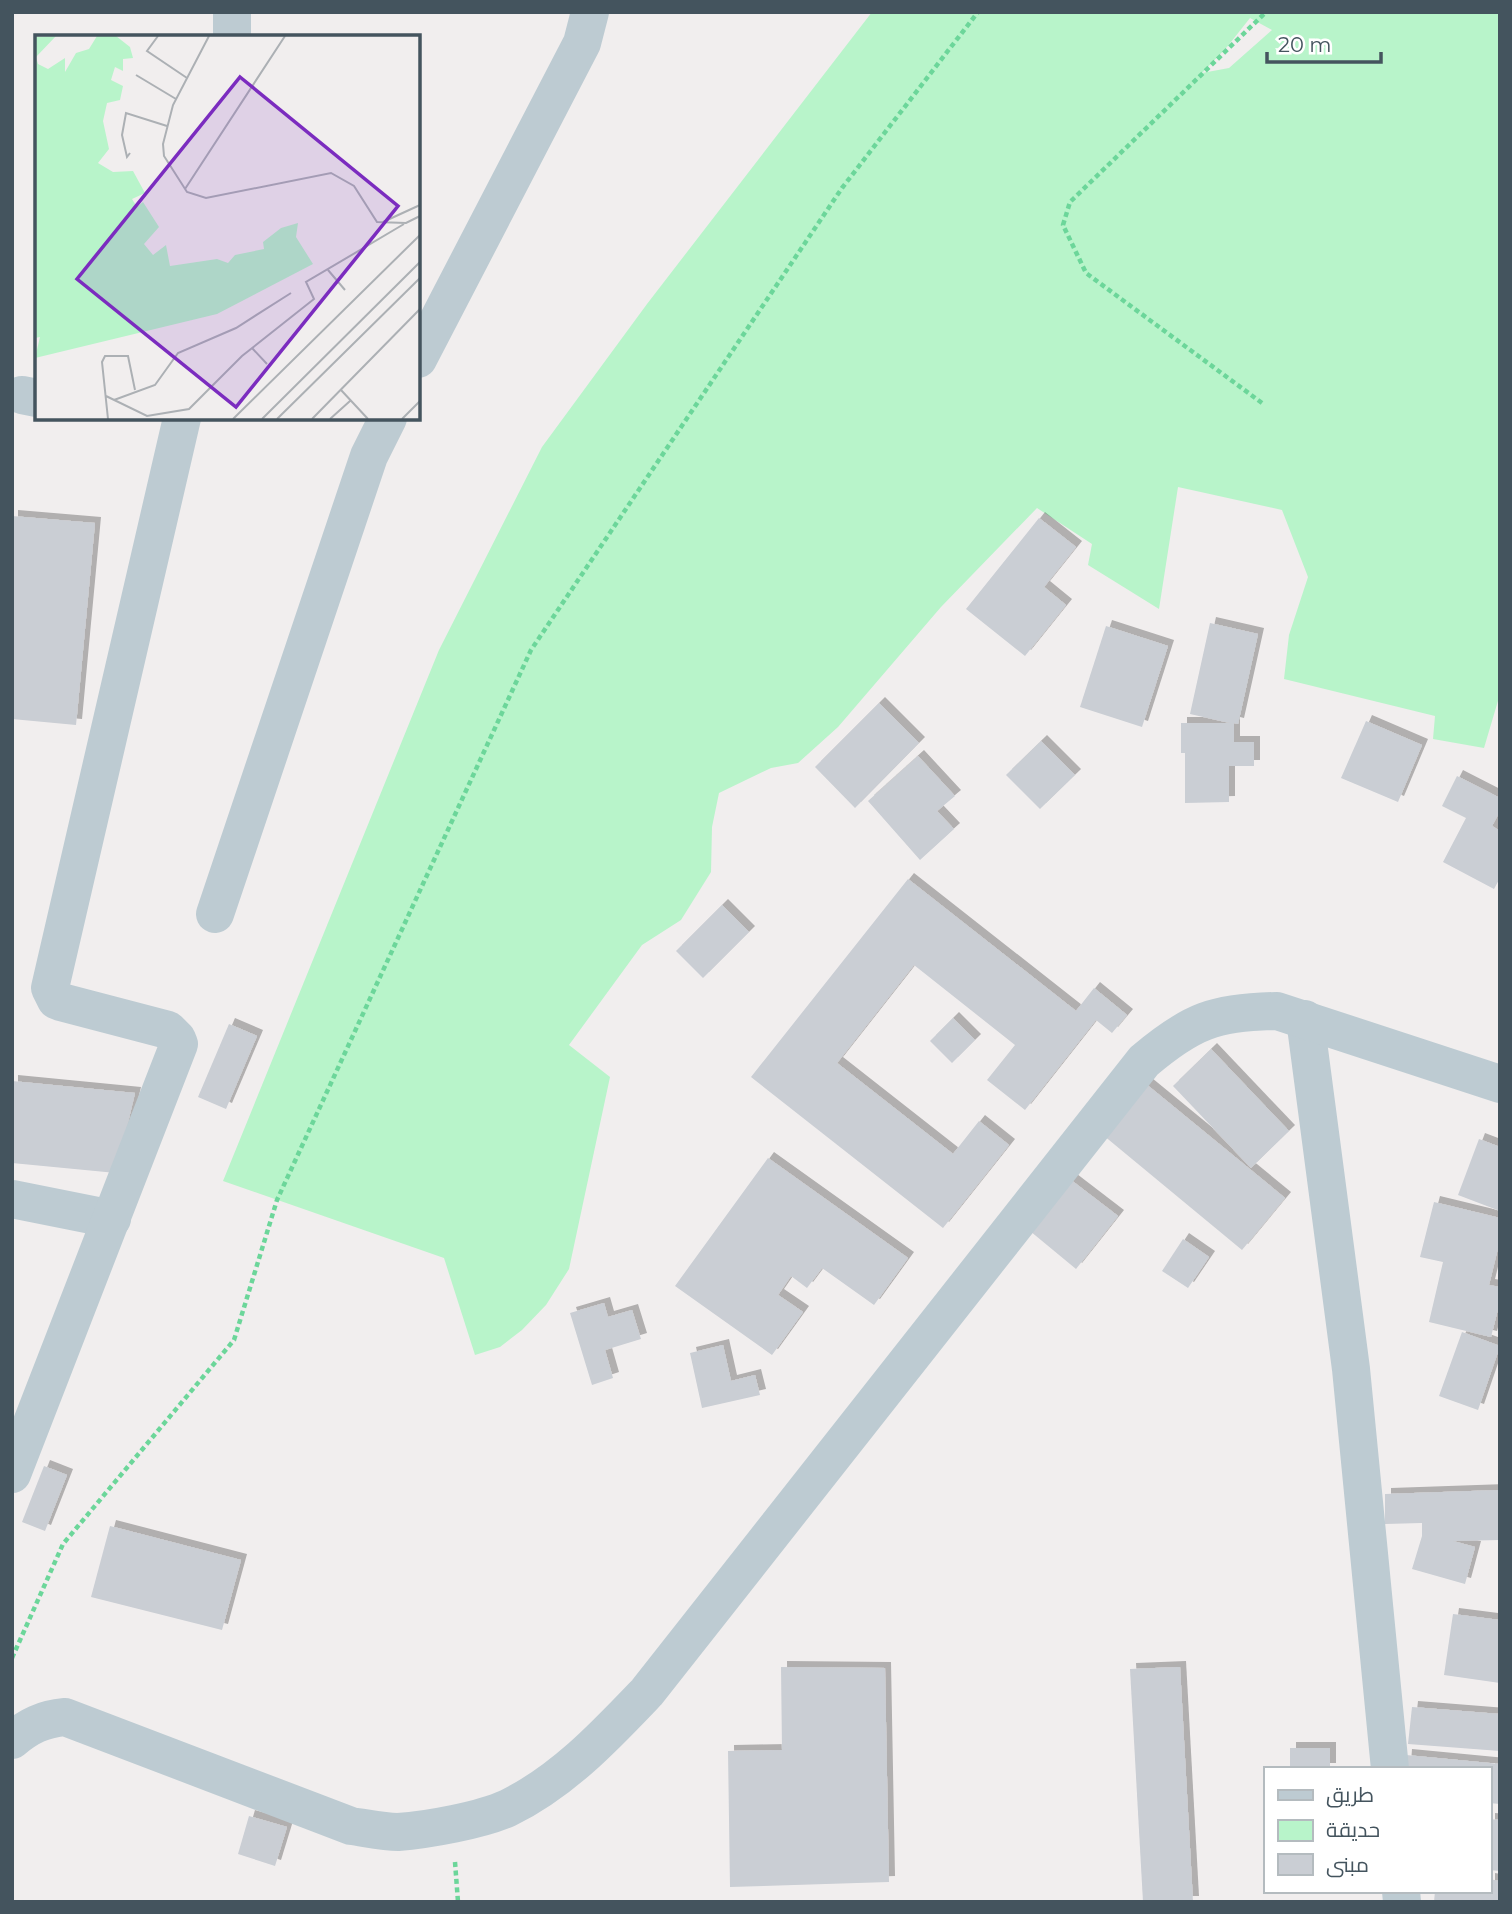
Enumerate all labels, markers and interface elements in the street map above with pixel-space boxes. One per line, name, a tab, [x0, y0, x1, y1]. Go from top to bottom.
scale bar	[1267, 21, 1381, 65]
text: 20 m	[1278, 32, 1332, 57]
inset map	[35, 35, 420, 420]
legend	[1264, 1767, 1491, 1893]
text: طريق	[1326, 1782, 1374, 1808]
text: حديقة	[1326, 1817, 1380, 1842]
text: مبنى	[1326, 1852, 1369, 1878]

